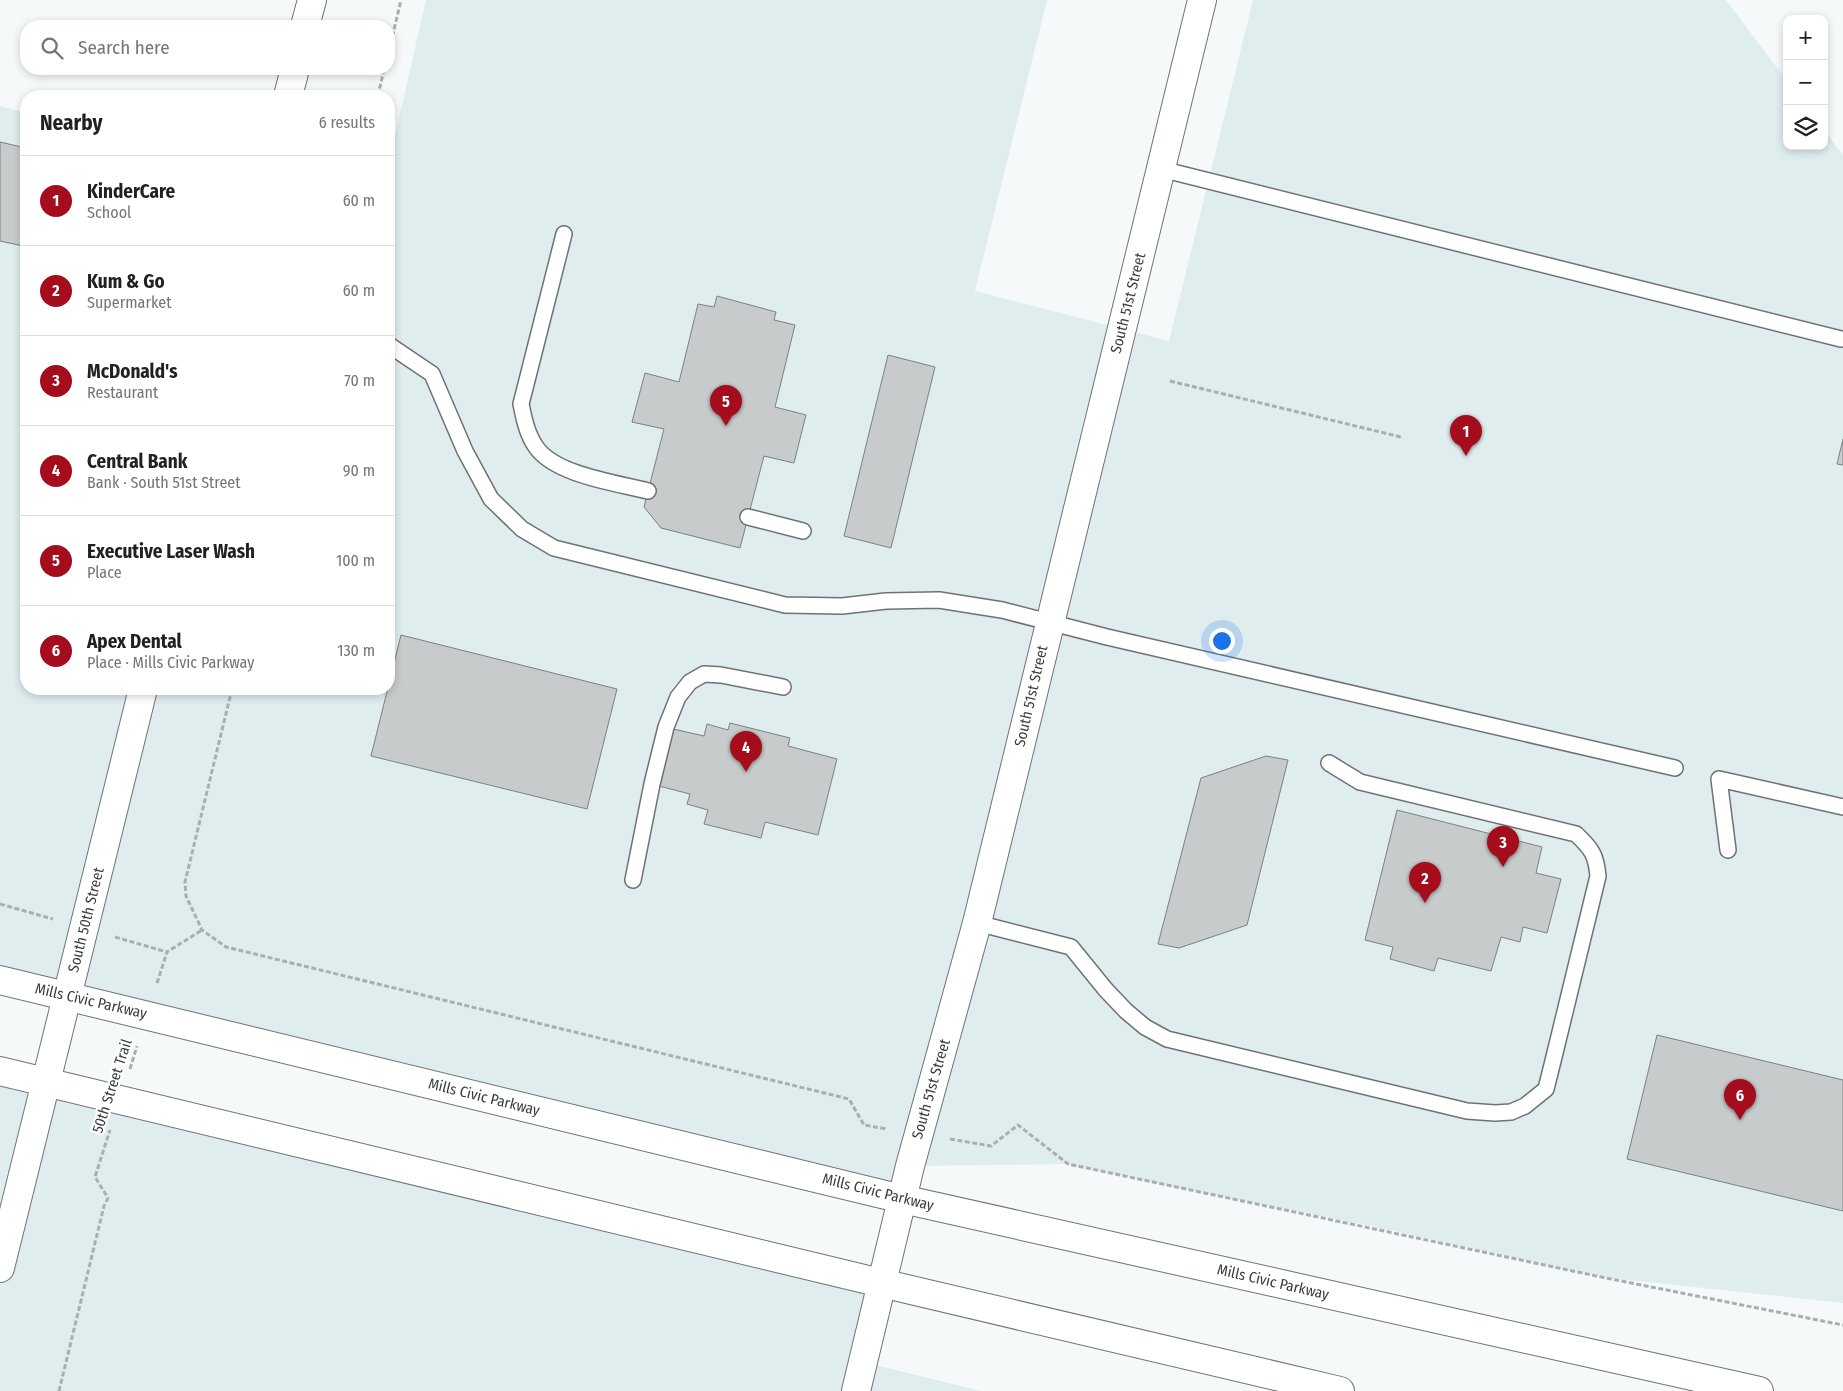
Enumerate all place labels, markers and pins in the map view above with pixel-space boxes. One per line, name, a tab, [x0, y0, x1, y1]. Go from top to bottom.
pin: 5	[710, 385, 742, 426]
pin: 1	[1450, 415, 1482, 456]
pin: 4	[730, 731, 762, 772]
pin: 3	[1487, 826, 1519, 867]
pin: 2	[1409, 862, 1441, 903]
pin: 6	[1724, 1079, 1756, 1120]

